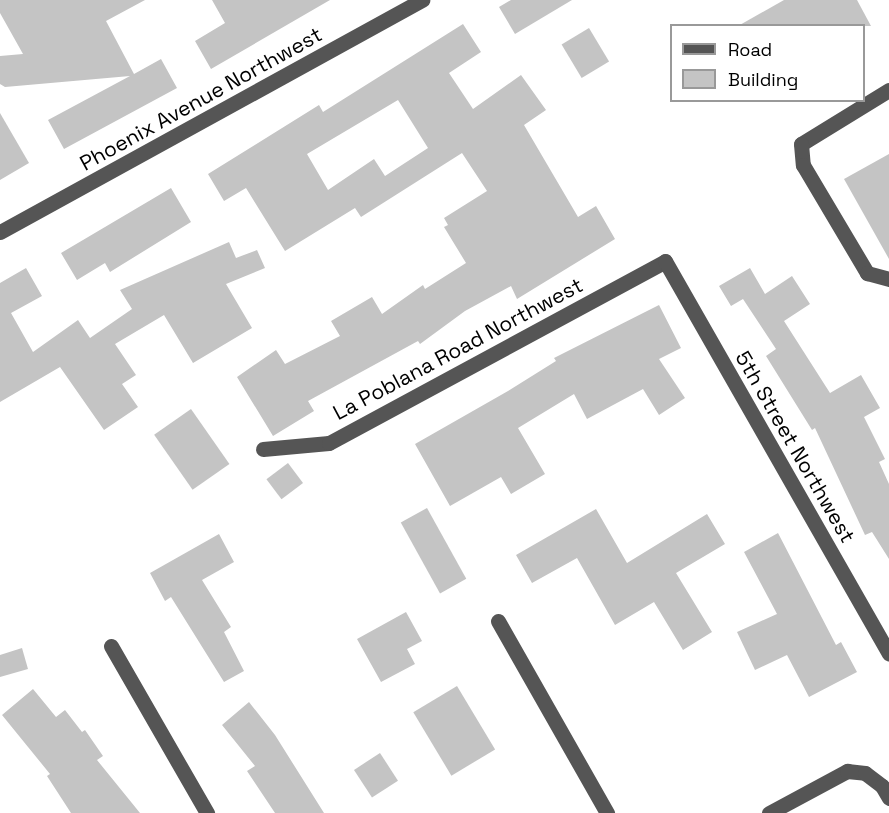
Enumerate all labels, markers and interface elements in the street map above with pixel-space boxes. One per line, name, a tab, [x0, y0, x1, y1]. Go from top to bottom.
street label: Phoenix Avenue Northwest	[75, 22, 327, 176]
legend	[670, 24, 865, 102]
text: Road	[728, 38, 772, 61]
text: Building	[728, 68, 798, 91]
street label: La Poblana Road Northwest	[329, 272, 587, 426]
street label: 5th Street Northwest	[730, 347, 860, 547]

